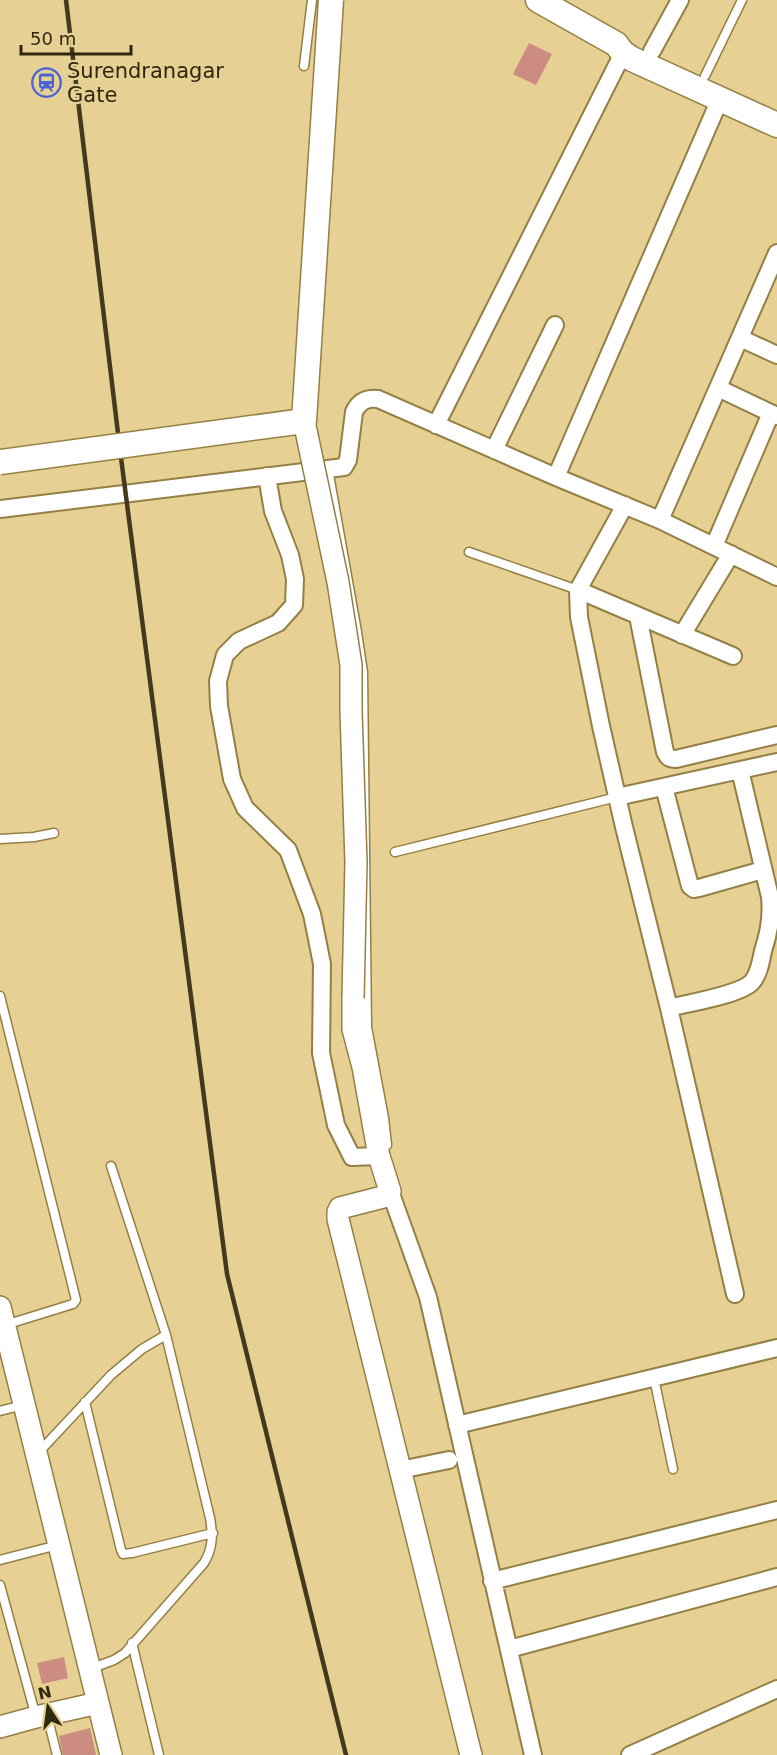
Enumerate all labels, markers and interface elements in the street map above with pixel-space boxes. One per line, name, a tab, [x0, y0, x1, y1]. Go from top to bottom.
scale bar	[21, 18, 130, 56]
text: 50 m	[30, 28, 76, 49]
place label: Surendranagar Gate	[67, 59, 224, 107]
station icon: Surendranagar Gate	[30, 67, 62, 99]
north arrow	[18, 1677, 78, 1737]
text: N	[36, 1682, 53, 1704]

